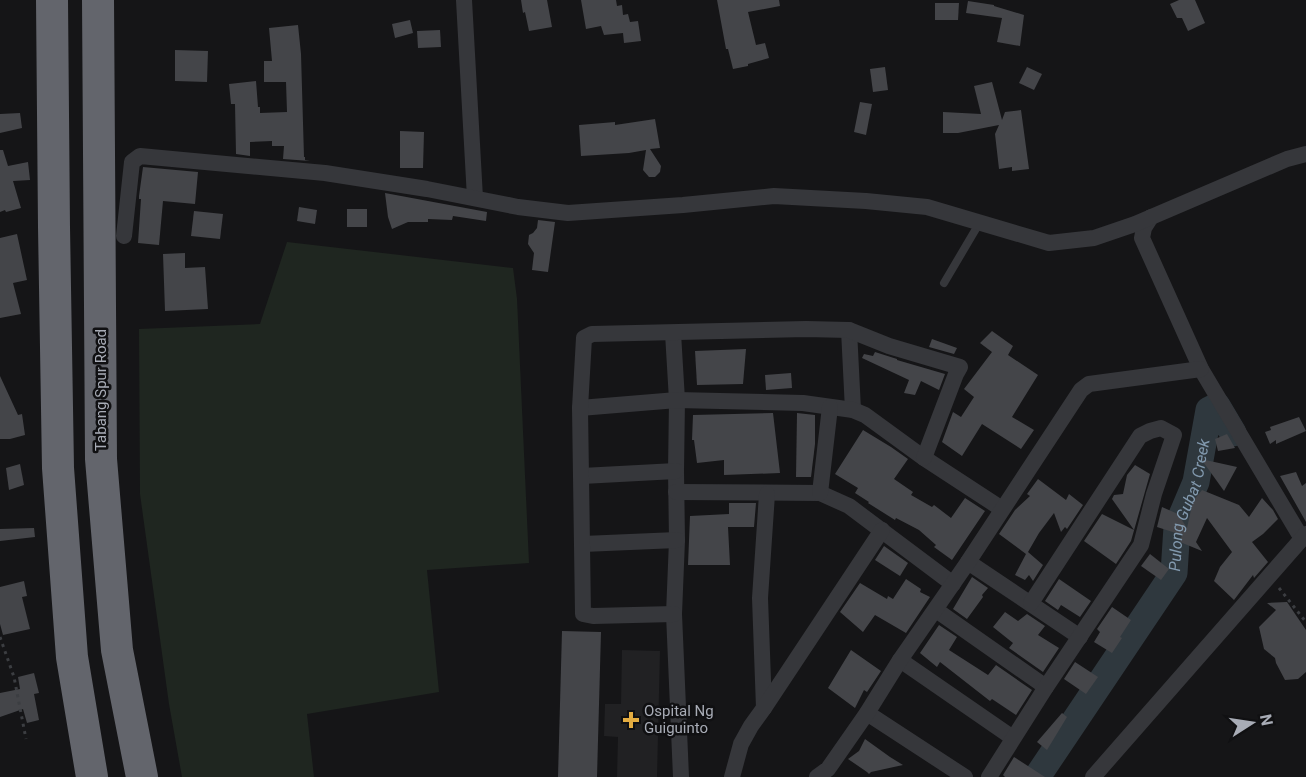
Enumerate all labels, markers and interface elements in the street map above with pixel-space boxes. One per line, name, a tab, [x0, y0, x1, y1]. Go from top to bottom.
street label: Tabang Spur Road	[92, 329, 110, 451]
water label: Pulong Gubat Creek	[1165, 436, 1214, 572]
north arrow	[1222, 693, 1282, 753]
place label: Ospital Ng Guiguinto	[644, 702, 714, 737]
marker: Ospital Ng Guiguinto	[622, 711, 640, 729]
text: N	[1256, 712, 1277, 727]

